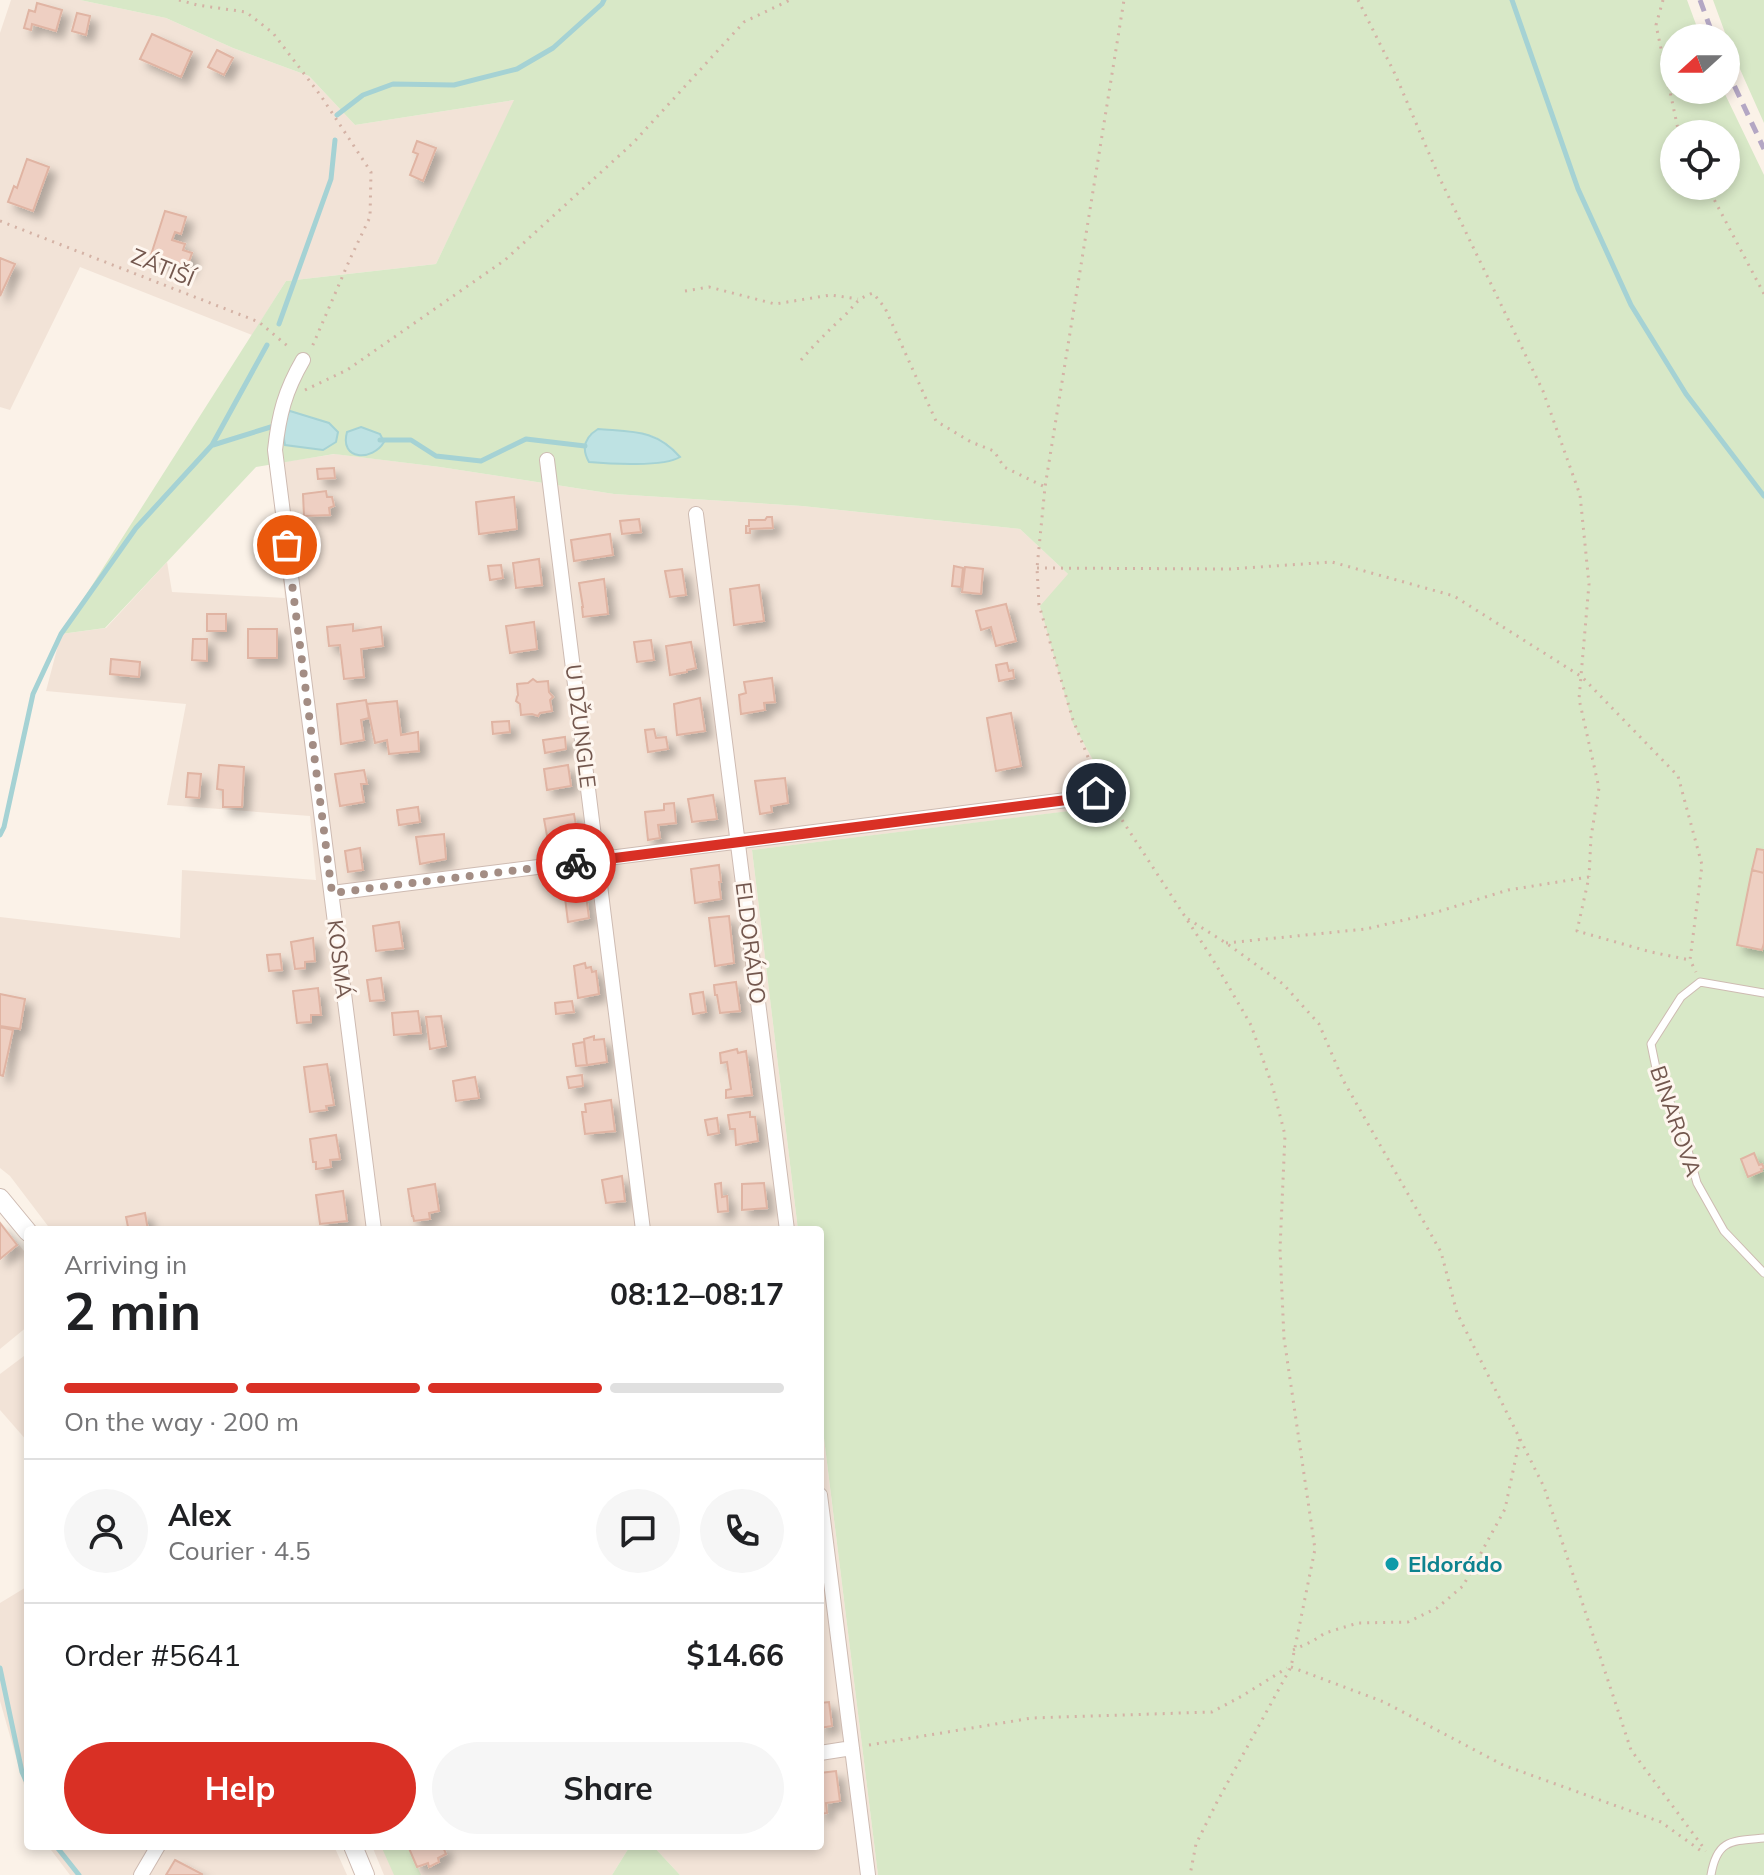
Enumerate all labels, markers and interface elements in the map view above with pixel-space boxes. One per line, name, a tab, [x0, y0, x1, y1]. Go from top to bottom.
north arrow	[1660, 24, 1740, 104]
map controls	[1660, 24, 1740, 200]
button: locate	[1660, 120, 1740, 200]
street label: ZÁTIŠÍ	[127, 242, 200, 293]
pin	[253, 511, 321, 579]
icon: bag	[265, 523, 309, 567]
street label: U DŽUNGLE	[560, 662, 602, 790]
pin	[1062, 759, 1130, 827]
icon: home	[1074, 771, 1118, 815]
courier	[536, 823, 616, 903]
icon: bike	[554, 841, 598, 885]
street label: ELDORÁDO	[730, 880, 772, 1006]
street label: KOSMÁ	[321, 918, 359, 1000]
street label: BINAROVA	[1644, 1062, 1708, 1180]
text: Arriving in	[64, 1248, 187, 1281]
text: 08:12–08:17	[610, 1275, 784, 1313]
text: 2 min	[64, 1278, 201, 1343]
text: On the way · 200 m	[64, 1405, 299, 1438]
button: person	[64, 1489, 148, 1573]
button: chat	[596, 1489, 680, 1573]
button: phone	[700, 1489, 784, 1573]
text: Alex	[168, 1496, 231, 1534]
text: Courier · 4.5	[168, 1534, 311, 1567]
place label: Eldorádo	[1408, 1550, 1502, 1578]
marker: Eldorádo	[1383, 1555, 1401, 1573]
text: Order #5641	[64, 1636, 241, 1674]
text: $14.66	[687, 1636, 784, 1674]
button: Help	[64, 1742, 416, 1834]
button: Share	[432, 1742, 784, 1834]

